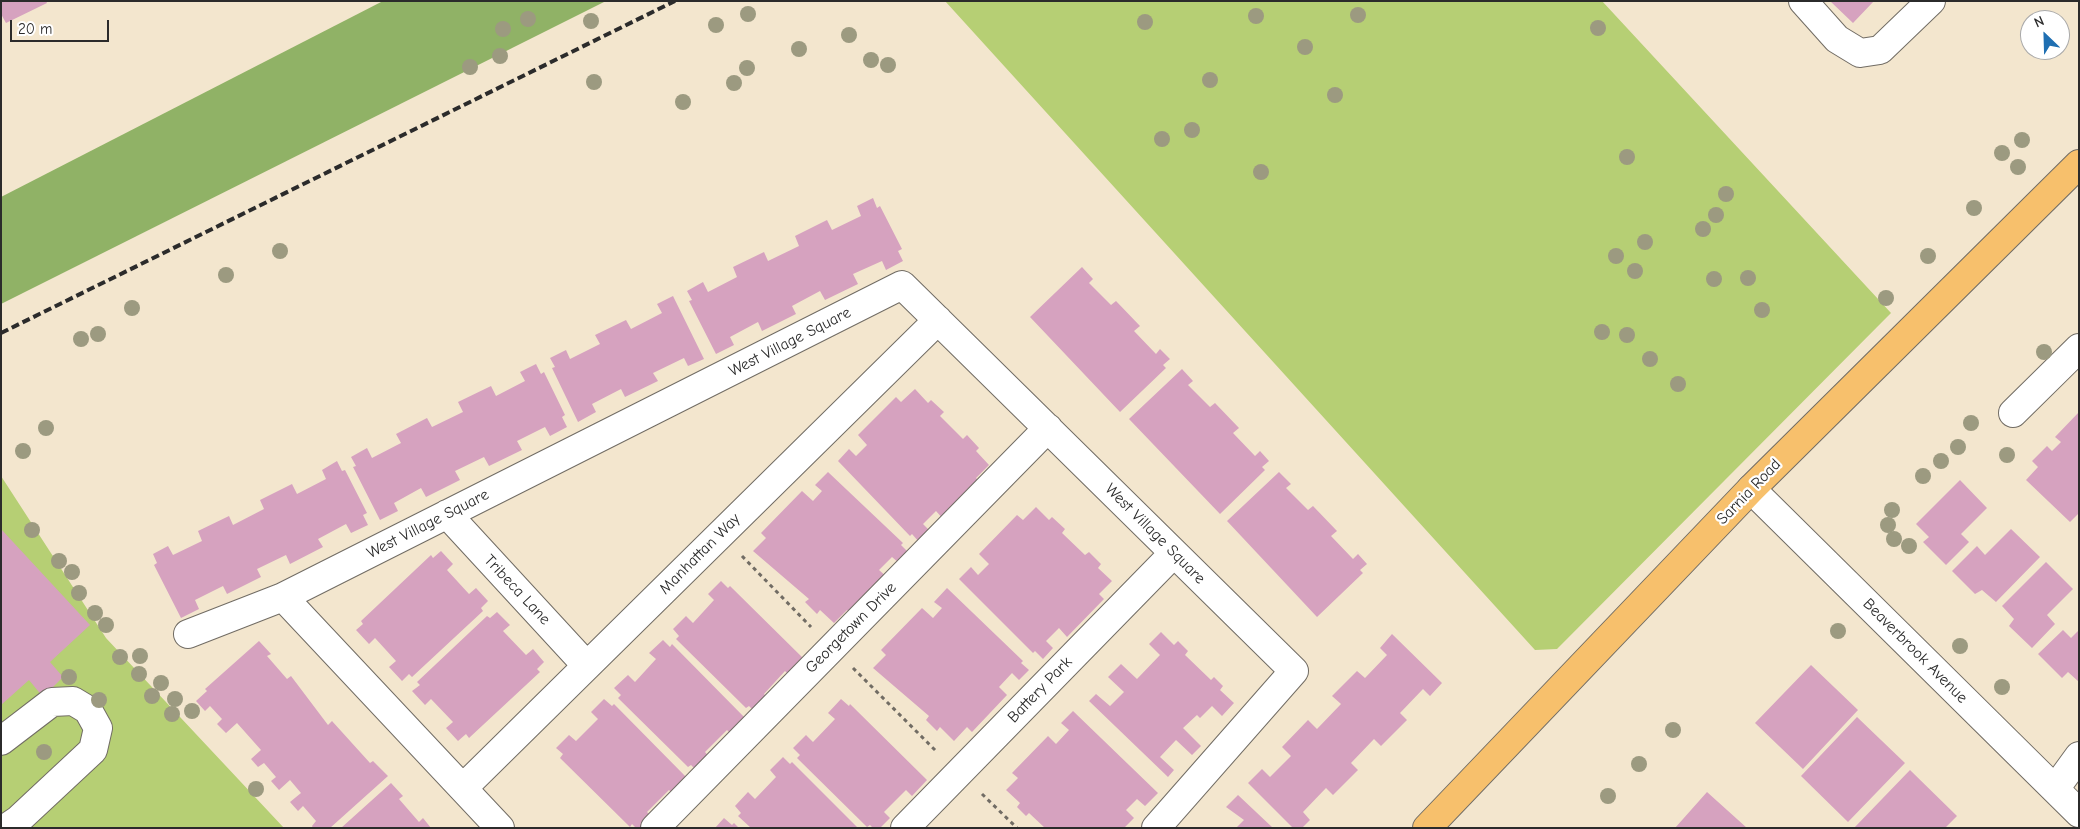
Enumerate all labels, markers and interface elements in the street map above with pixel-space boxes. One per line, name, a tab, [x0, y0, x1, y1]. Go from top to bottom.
scale bar	[12, 10, 111, 42]
north arrow	[2020, 10, 2070, 60]
text: N	[2031, 12, 2047, 31]
text: 20 m	[18, 20, 52, 38]
street label: West Village Square	[726, 303, 854, 381]
street label: Sarnia Road	[1713, 455, 1785, 529]
street label: West Village Square	[1101, 480, 1209, 588]
street label: West Village Square	[364, 485, 492, 563]
street label: Manhattan Way	[655, 509, 745, 599]
street label: Tribeca Lane	[480, 551, 554, 629]
street label: Georgetown Drive	[801, 578, 901, 678]
street label: Beaverbrook Avenue	[1859, 595, 1971, 707]
street label: Battery Park	[1004, 653, 1076, 727]

